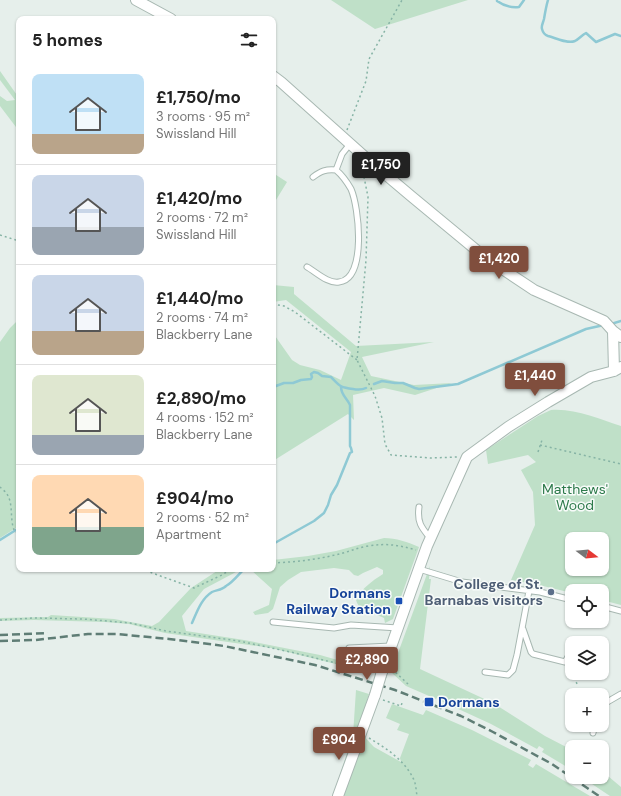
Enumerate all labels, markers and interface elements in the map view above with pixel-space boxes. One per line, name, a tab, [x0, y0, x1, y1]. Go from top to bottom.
text: 5 homes	[32, 29, 103, 51]
icon: filters	[238, 29, 260, 51]
text: £1,750/mo	[156, 86, 241, 108]
icon: home	[64, 90, 112, 138]
text: 3 rooms · 95 m²	[156, 108, 250, 125]
text: Swissland Hill	[156, 125, 236, 142]
pin: £1,750	[348, 152, 414, 186]
text: £1,750	[361, 156, 401, 173]
text: £1,420/mo	[156, 187, 242, 209]
icon: home	[64, 191, 112, 239]
text: 2 rooms · 72 m²	[156, 209, 248, 226]
text: Swissland Hill	[156, 226, 236, 243]
pin: £1,420	[466, 246, 532, 280]
text: £1,420	[478, 250, 520, 267]
text: £1,440/mo	[156, 287, 244, 309]
icon: home	[64, 291, 112, 339]
text: 2 rooms · 74 m²	[156, 309, 248, 326]
text: Blackberry Lane	[156, 326, 252, 343]
pin: £1,440	[502, 363, 568, 397]
text: £1,440	[514, 367, 556, 384]
text: £2,890/mo	[156, 387, 246, 409]
icon: home	[64, 391, 112, 439]
text: 4 rooms · 152 m²	[156, 409, 254, 426]
text: Blackberry Lane	[156, 426, 252, 443]
park label: Matthews' Wood	[542, 480, 608, 514]
text: £904/mo	[156, 487, 234, 509]
icon: home	[64, 491, 112, 539]
text: 2 rooms · 52 m²	[156, 509, 249, 526]
text: Apartment	[156, 526, 221, 543]
north arrow	[565, 532, 609, 576]
map controls	[565, 532, 609, 784]
place label: College of St. Barnabas visitors	[425, 575, 543, 609]
place label: Dormans Railway Station	[286, 584, 391, 618]
button: locate	[565, 584, 609, 628]
marker: College of St. Barnabas visitors	[546, 587, 556, 597]
marker: Dormans Railway Station	[394, 596, 404, 606]
button: layers	[565, 636, 609, 680]
pin: £2,890	[334, 647, 400, 681]
text: £2,890	[345, 651, 389, 668]
button: +	[565, 688, 609, 732]
place label: Dormans	[438, 693, 500, 711]
marker: Dormans	[423, 696, 435, 708]
pin: £904	[315, 727, 363, 761]
text: £904	[322, 731, 356, 748]
button: −	[565, 740, 609, 784]

